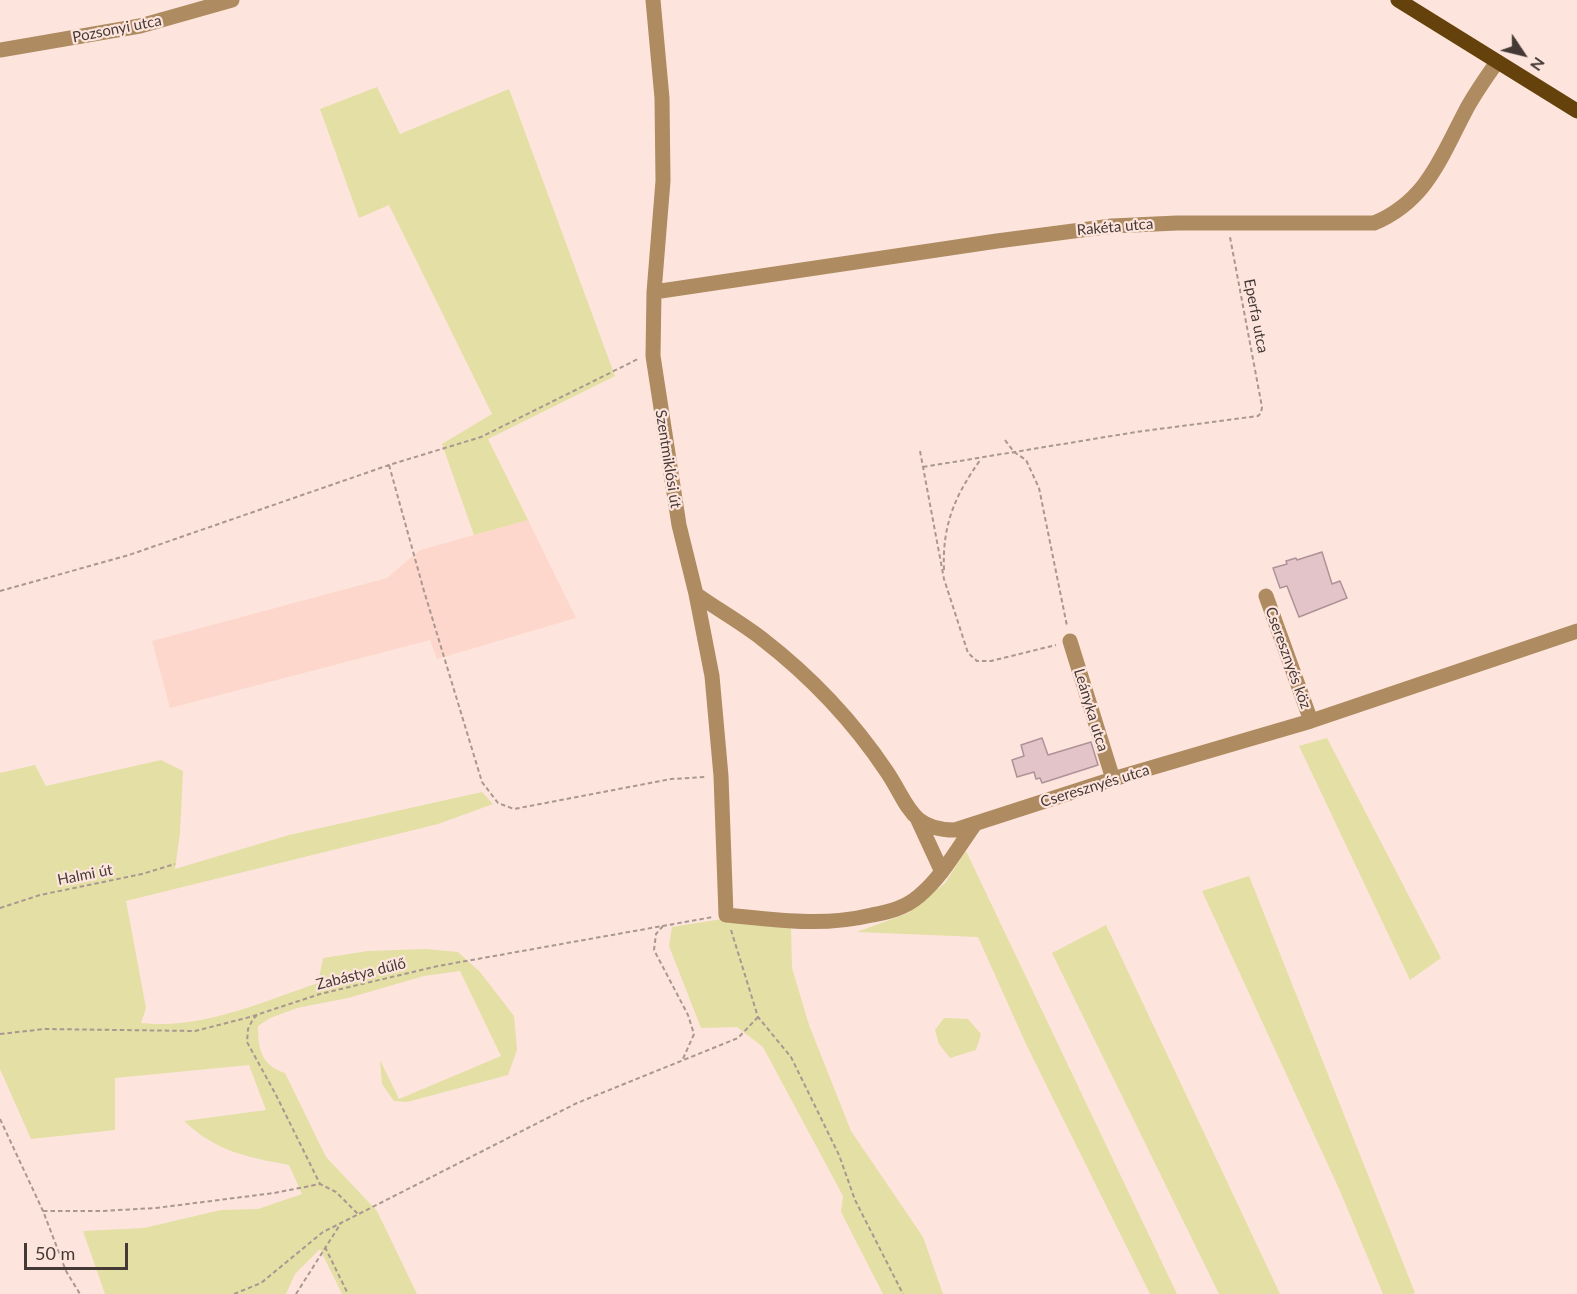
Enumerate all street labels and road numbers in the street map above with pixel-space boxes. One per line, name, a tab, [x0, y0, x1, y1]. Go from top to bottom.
street label: Pozsonyi utca	[71, 12, 163, 46]
street label: Rakéta utca	[1076, 215, 1154, 239]
street label: Eperfa utca	[1240, 277, 1272, 355]
street label: Szentmiklósi út	[651, 409, 685, 509]
street label: Cseresznyés köz	[1261, 605, 1315, 711]
street label: Leányka utca	[1070, 666, 1112, 754]
street label: Cseresznyés utca	[1038, 761, 1152, 811]
street label: Halmi út	[56, 861, 114, 889]
street label: Zabástya dűlő	[314, 954, 408, 994]

